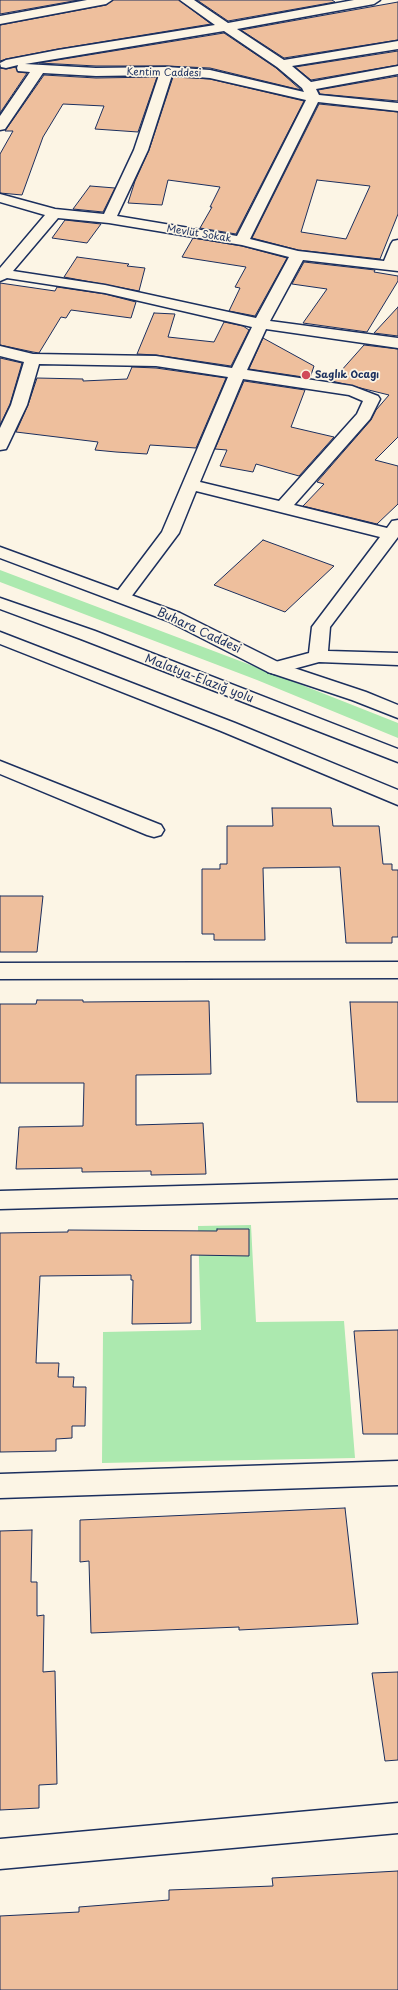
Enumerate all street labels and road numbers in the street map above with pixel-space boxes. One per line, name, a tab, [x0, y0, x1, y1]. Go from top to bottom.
street label: Kentim Caddesi	[126, 66, 202, 80]
street label: Mevlüt Sokak	[166, 223, 232, 245]
street label: Buhara Caddesi	[155, 605, 243, 657]
street label: Malatya-Elazığ yolu	[143, 652, 255, 706]

